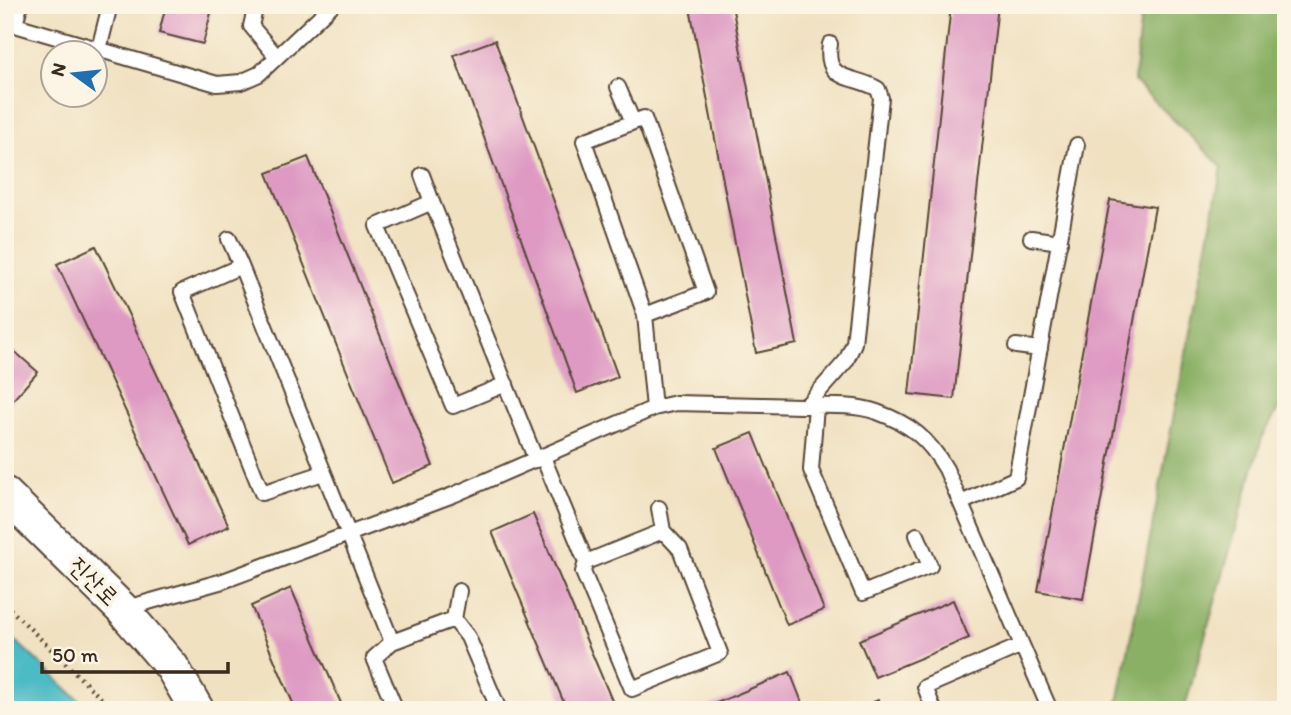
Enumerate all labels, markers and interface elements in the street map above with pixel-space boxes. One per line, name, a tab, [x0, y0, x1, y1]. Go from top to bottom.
north arrow	[38, 38, 108, 108]
text: N	[45, 61, 71, 79]
street label: 진산로	[64, 550, 125, 611]
scale bar	[42, 631, 228, 675]
text: 50 m	[52, 642, 99, 667]

